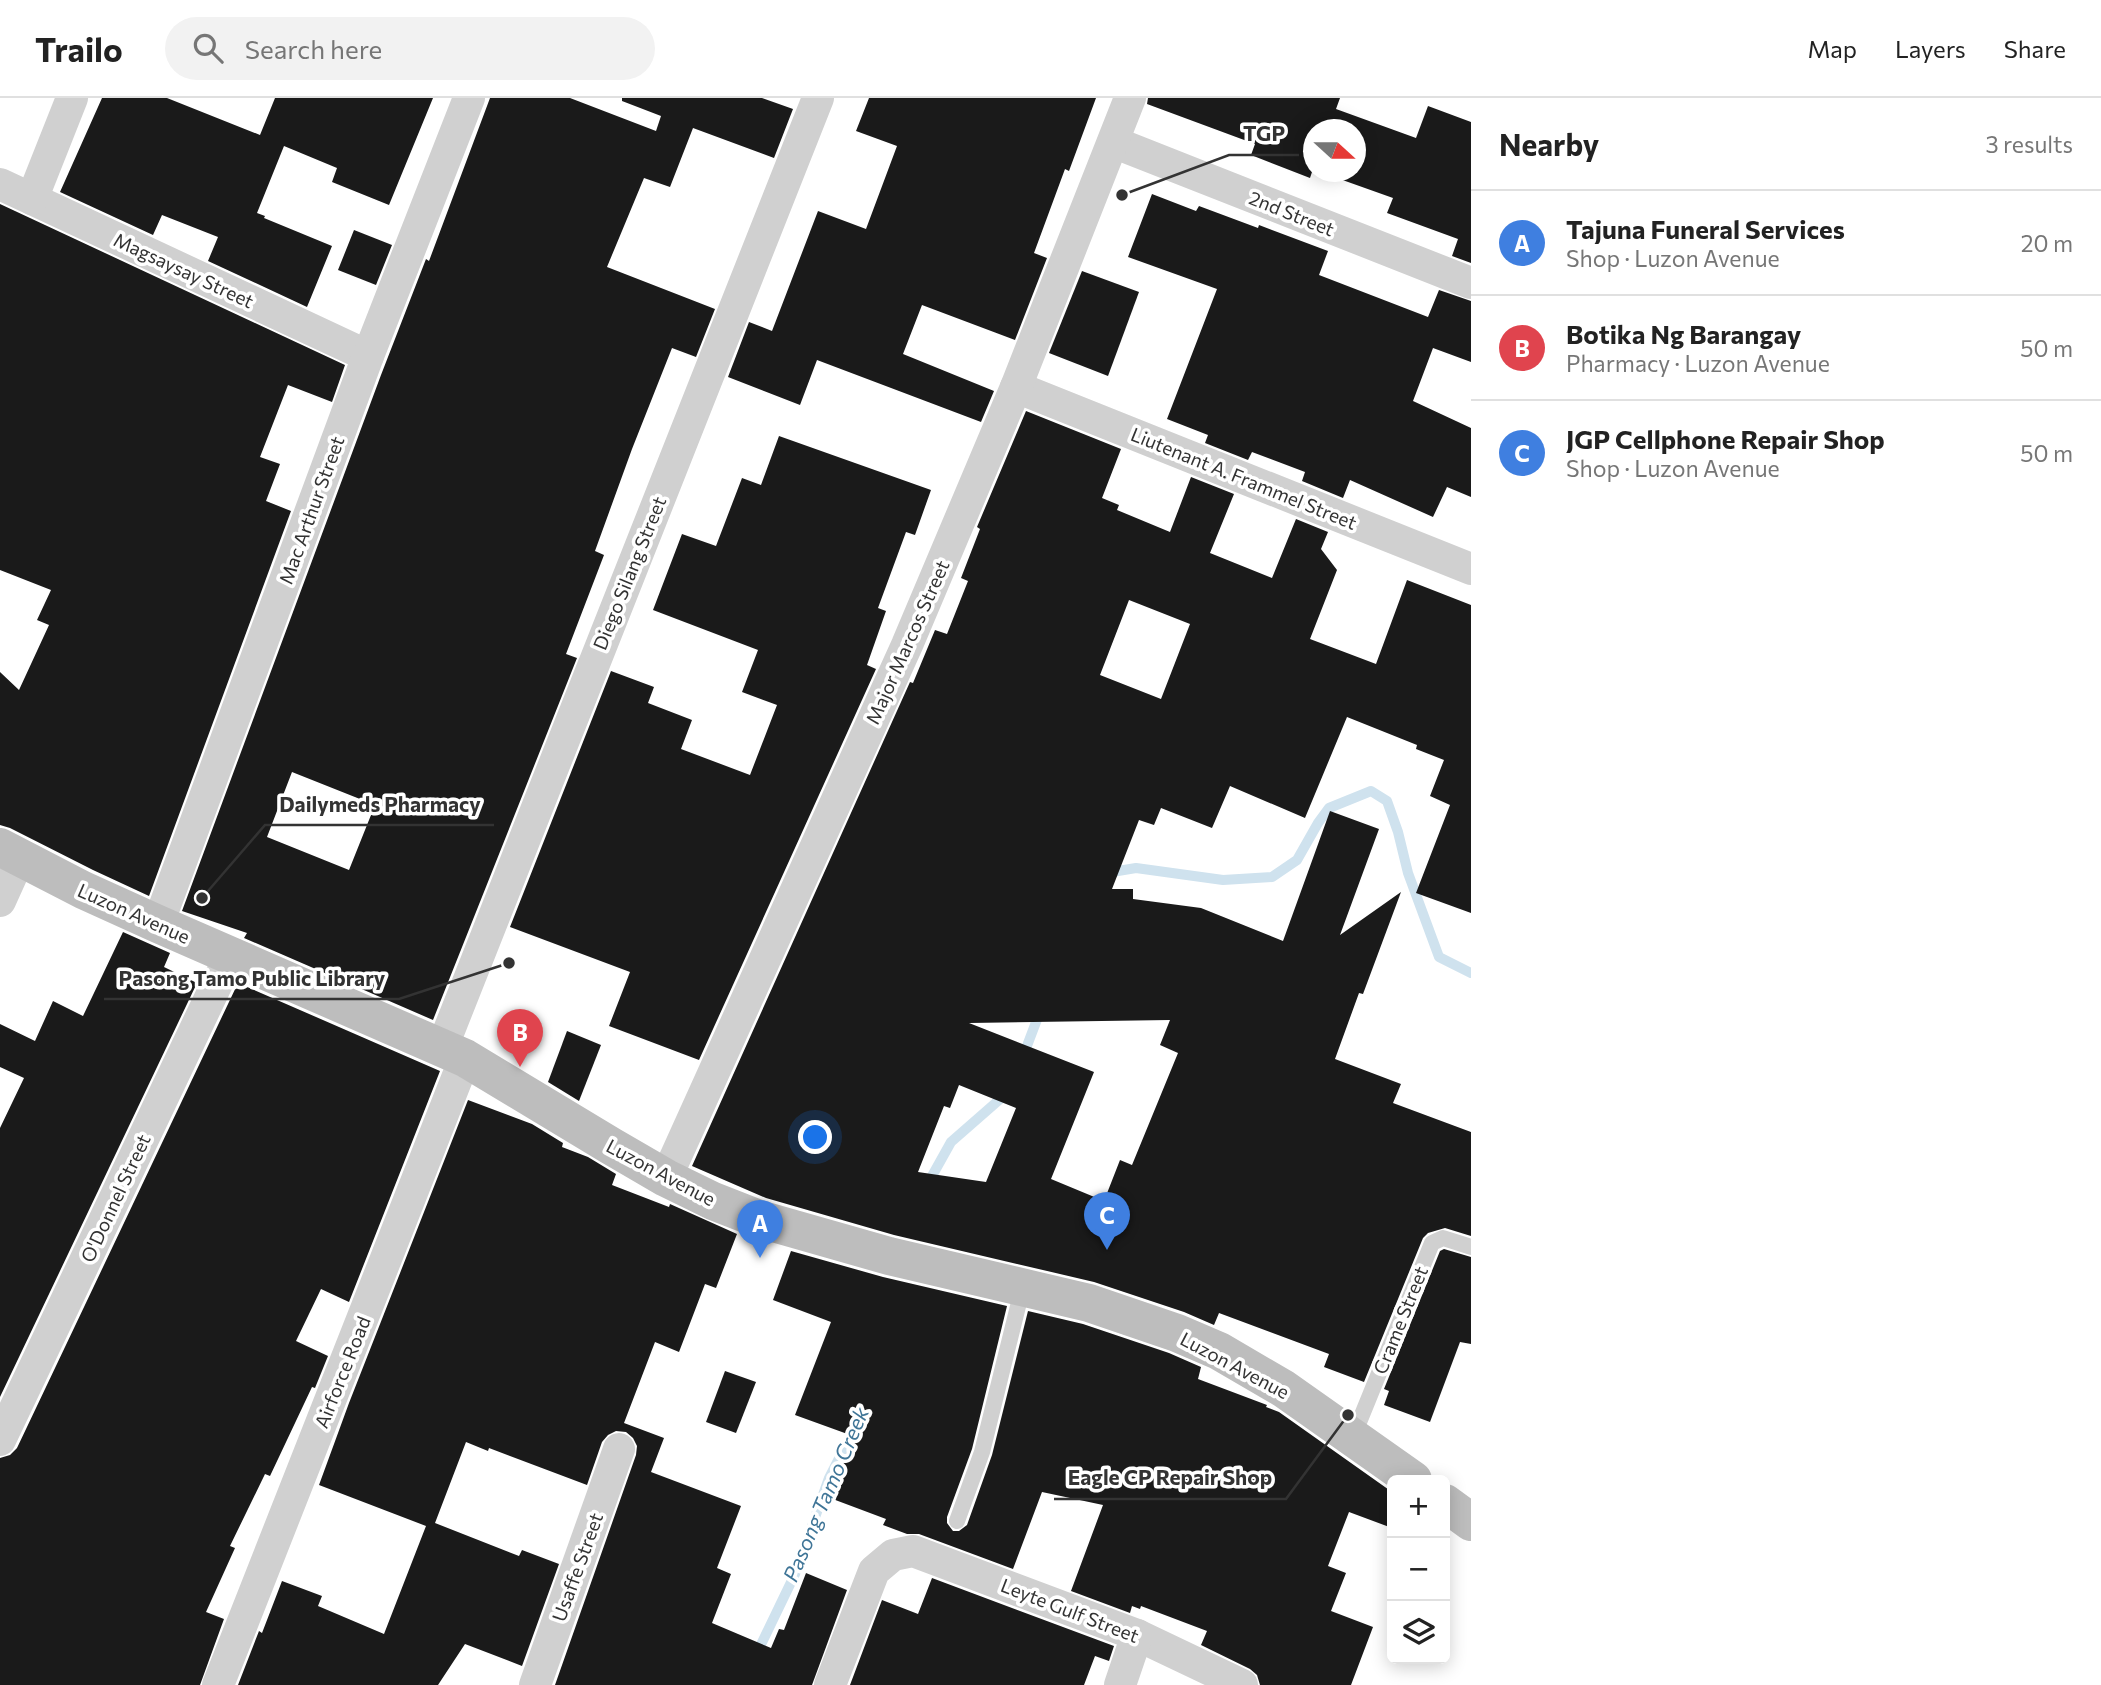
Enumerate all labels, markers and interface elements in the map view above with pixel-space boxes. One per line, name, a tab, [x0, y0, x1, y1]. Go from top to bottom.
search box	[165, 17, 655, 80]
text: Trailo	[35, 28, 123, 69]
icon: search	[189, 29, 227, 67]
text: Search here	[245, 33, 382, 64]
text: Map	[1808, 34, 1857, 63]
text: Layers	[1895, 34, 1966, 63]
text: Share	[2004, 34, 2066, 63]
callout: TGP	[1229, 113, 1299, 155]
north arrow	[1303, 119, 1366, 182]
text: TGP	[1243, 120, 1285, 145]
text: Nearby	[1499, 125, 1599, 162]
text: 3 results	[1986, 130, 2073, 158]
street label: 2nd Street	[1246, 186, 1338, 241]
text: Tajuna Funeral Services	[1566, 213, 1845, 244]
street label: Magsaysay Street	[110, 227, 258, 313]
text: A	[1514, 229, 1530, 257]
text: 20 m	[2021, 229, 2073, 257]
text: Shop · Luzon Avenue	[1566, 244, 1780, 272]
text: Botika Ng Barangay	[1566, 318, 1801, 349]
text: B	[1514, 334, 1530, 362]
text: 50 m	[2020, 334, 2073, 362]
text: Pharmacy · Luzon Avenue	[1566, 349, 1830, 377]
street label: Liutenant A. Frammel Street	[1128, 422, 1361, 534]
text: JGP Cellphone Repair Shop	[1566, 423, 1885, 454]
street label: Mac Arthur Street	[274, 433, 349, 587]
text: C	[1514, 439, 1530, 467]
text: 50 m	[2020, 439, 2073, 467]
text: Shop · Luzon Avenue	[1566, 454, 1780, 482]
street label: Diego Silang Street	[588, 493, 670, 653]
street label: Major Marcos Street	[860, 556, 954, 728]
callout: Dailymeds Pharmacy	[265, 783, 494, 825]
text: Dailymeds Pharmacy	[279, 791, 481, 816]
street label: Luzon Avenue	[74, 878, 194, 948]
callout: Pasong Tamo Public Library	[104, 957, 399, 999]
text: Pasong Tamo Public Library	[119, 965, 386, 990]
pin: B	[497, 1009, 543, 1067]
your location	[798, 1120, 832, 1154]
street label: O'Donnel Street	[75, 1130, 155, 1266]
street label: Luzon Avenue	[603, 1134, 719, 1210]
pin: C	[1084, 1192, 1130, 1250]
pin: A	[737, 1200, 783, 1258]
street label: Crame Street	[1368, 1263, 1432, 1377]
street label: Airforce Road	[309, 1313, 375, 1431]
street label: Luzon Avenue	[1177, 1327, 1293, 1403]
water label: Pasong Tamo Creek	[777, 1402, 873, 1585]
callout: Eagle CP Repair Shop	[1054, 1457, 1286, 1499]
text: Eagle CP Repair Shop	[1068, 1464, 1272, 1489]
map controls	[1387, 1475, 1450, 1664]
button: +	[1387, 1475, 1450, 1538]
street label: Usaffe Street	[547, 1509, 607, 1624]
button: −	[1387, 1538, 1450, 1601]
street label: Leyte Gulf Street	[998, 1573, 1142, 1647]
button: layers	[1387, 1601, 1450, 1664]

